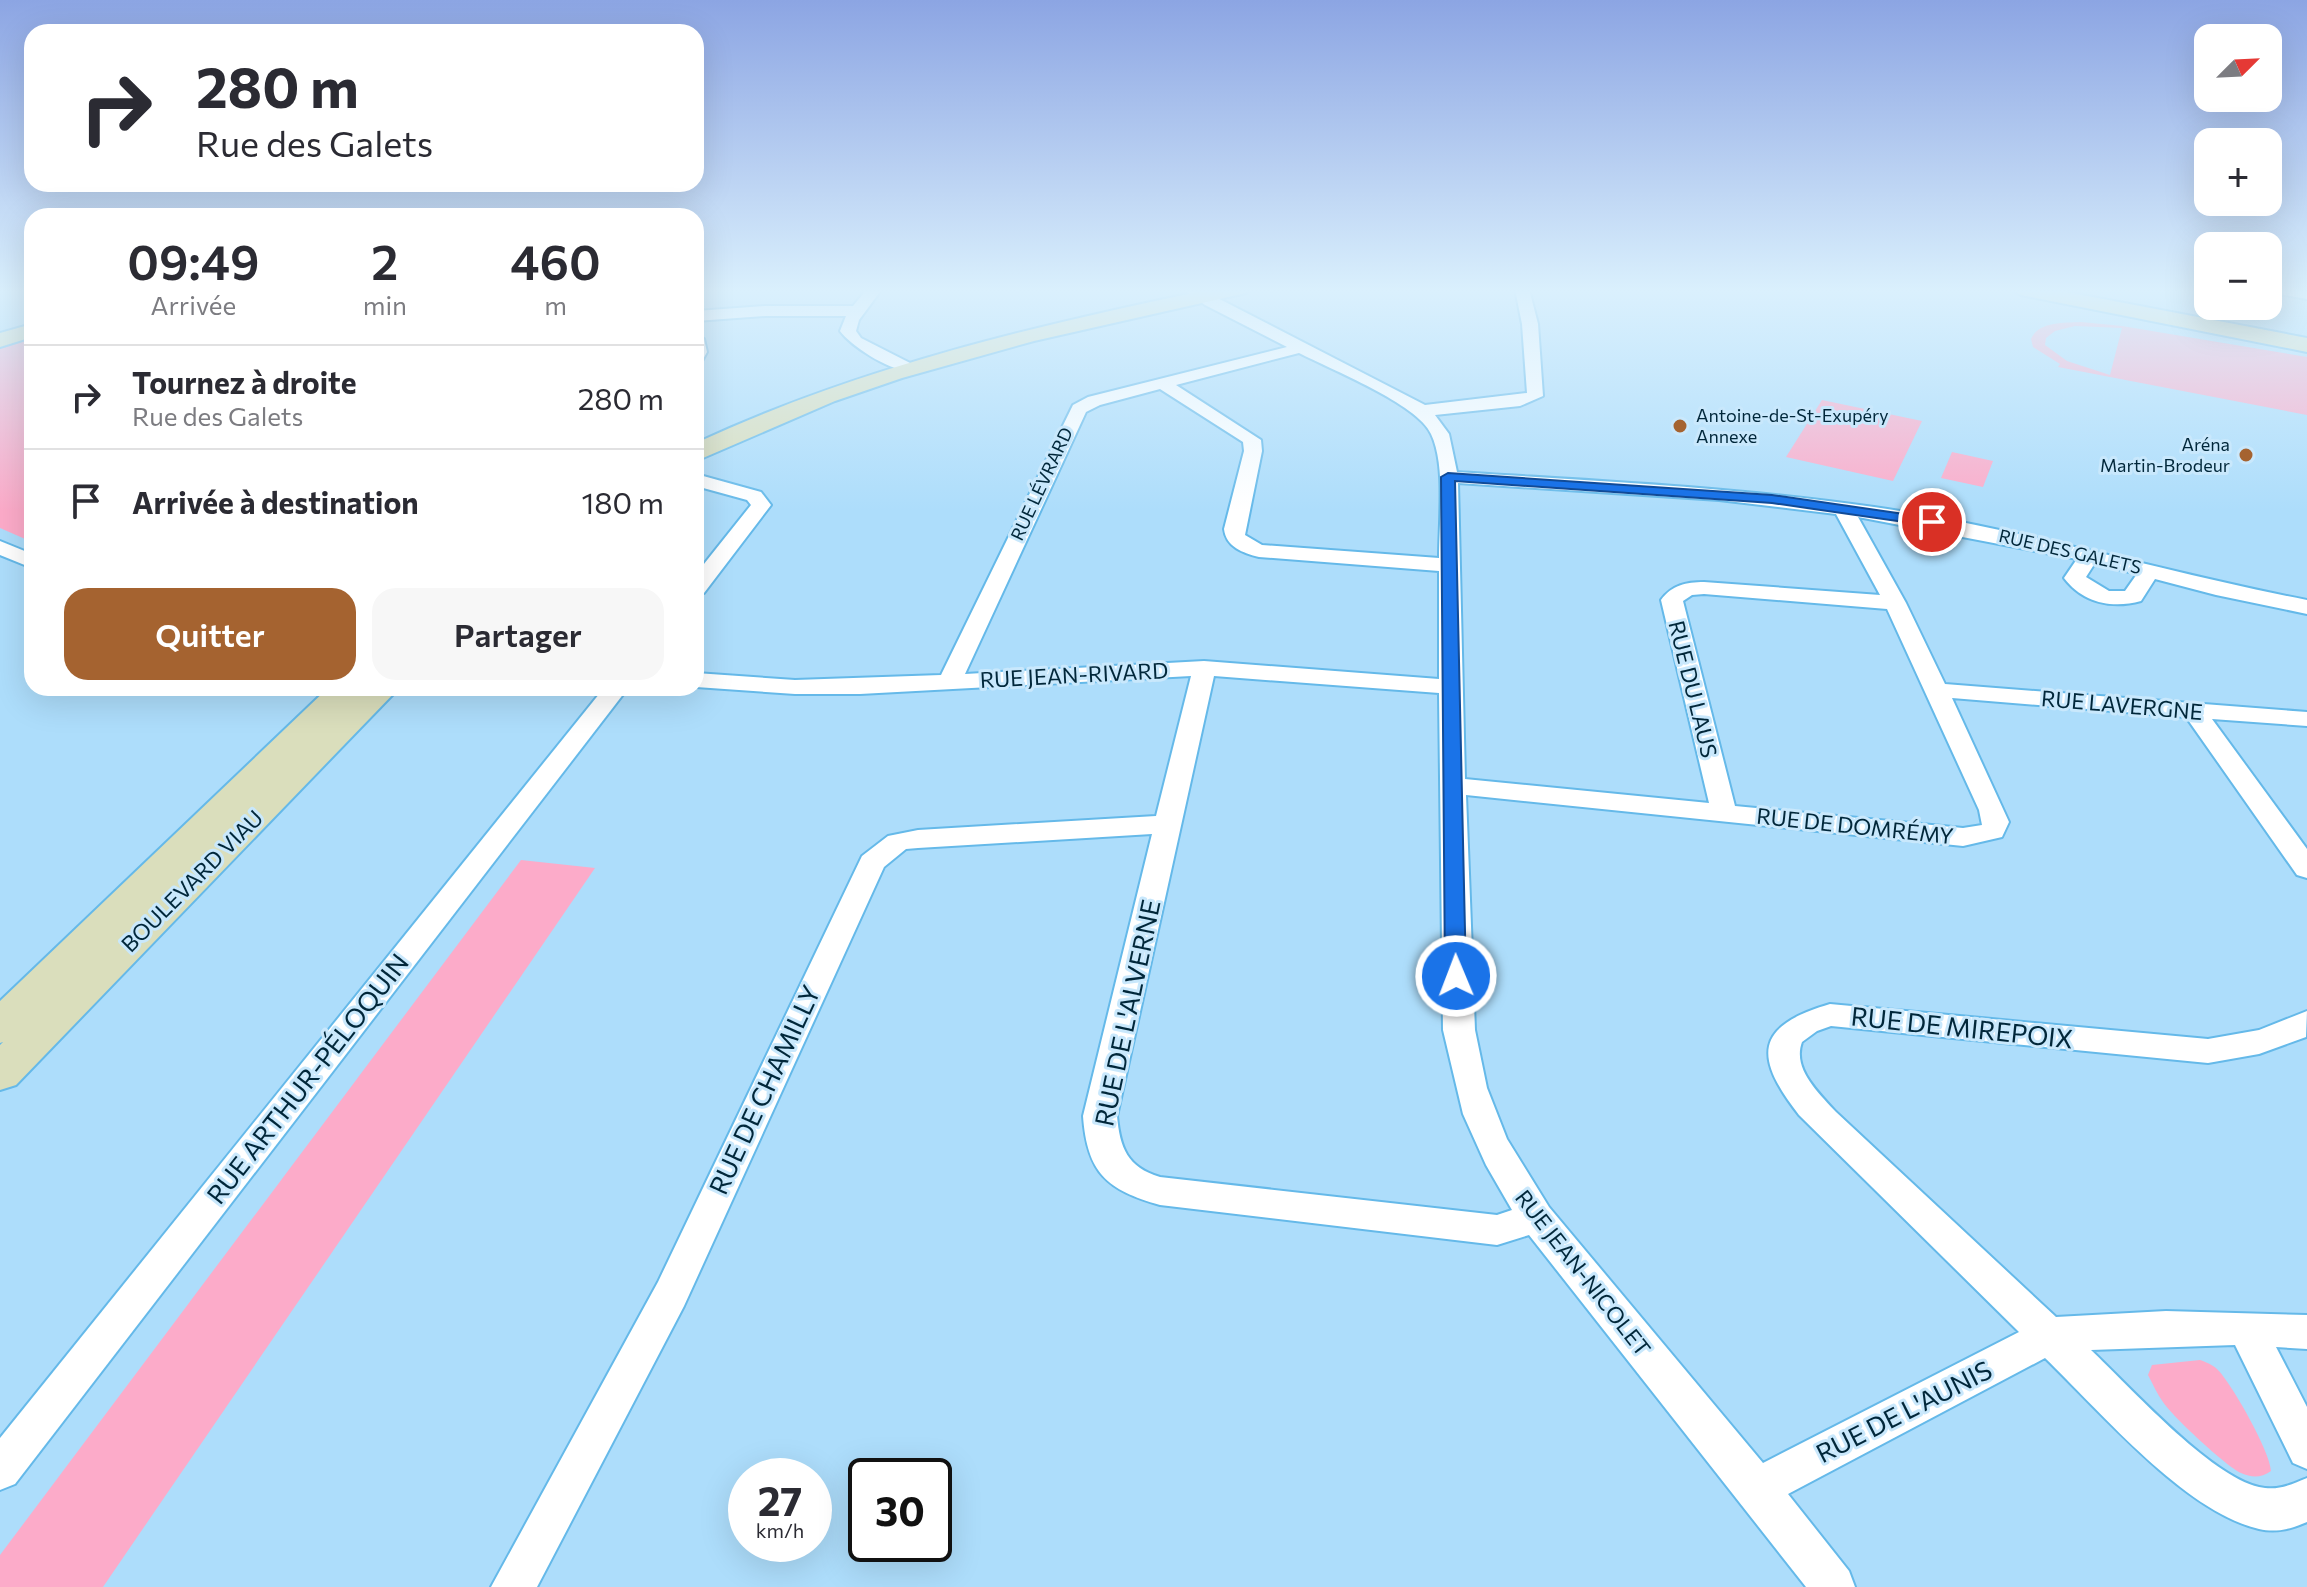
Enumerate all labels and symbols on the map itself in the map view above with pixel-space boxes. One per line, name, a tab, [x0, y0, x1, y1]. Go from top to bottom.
north arrow	[2194, 24, 2282, 112]
place label: Antoine-de-St-Exupéry Annexe	[1696, 404, 1889, 447]
marker: Antoine-de-St-Exupéry Annexe	[1671, 417, 1689, 435]
street label: RUE LÉVRARD	[1005, 424, 1077, 544]
place label: Aréna Martin-Brodeur	[2100, 433, 2230, 476]
marker: Aréna Martin-Brodeur	[2237, 446, 2255, 464]
pin	[1898, 488, 1966, 556]
street label: RUE DES GALETS	[1997, 524, 2144, 578]
street label: RUE DU LAUS	[1663, 618, 1724, 760]
street label: RUE JEAN-RIVARD	[979, 656, 1169, 693]
street label: RUE LAVERGNE	[2040, 684, 2204, 725]
street label: RUE DE DOMRÉMY	[1755, 802, 1955, 849]
street label: BOULEVARD VIAU	[115, 804, 268, 957]
street label: RUE DE L'ALVERNE	[1087, 896, 1166, 1129]
position arrow	[1414, 934, 1498, 1018]
street label: RUE ARTHUR-PÉLOQUIN	[199, 947, 414, 1209]
street label: RUE DE CHAMILLY	[702, 980, 826, 1199]
street label: RUE DE MIREPOIX	[1849, 999, 2075, 1054]
street label: RUE JEAN-NICOLET	[1510, 1184, 1657, 1361]
street label: RUE DE L'AUNIS	[1810, 1353, 1996, 1468]
speed limit sign: 30	[848, 1458, 952, 1562]

